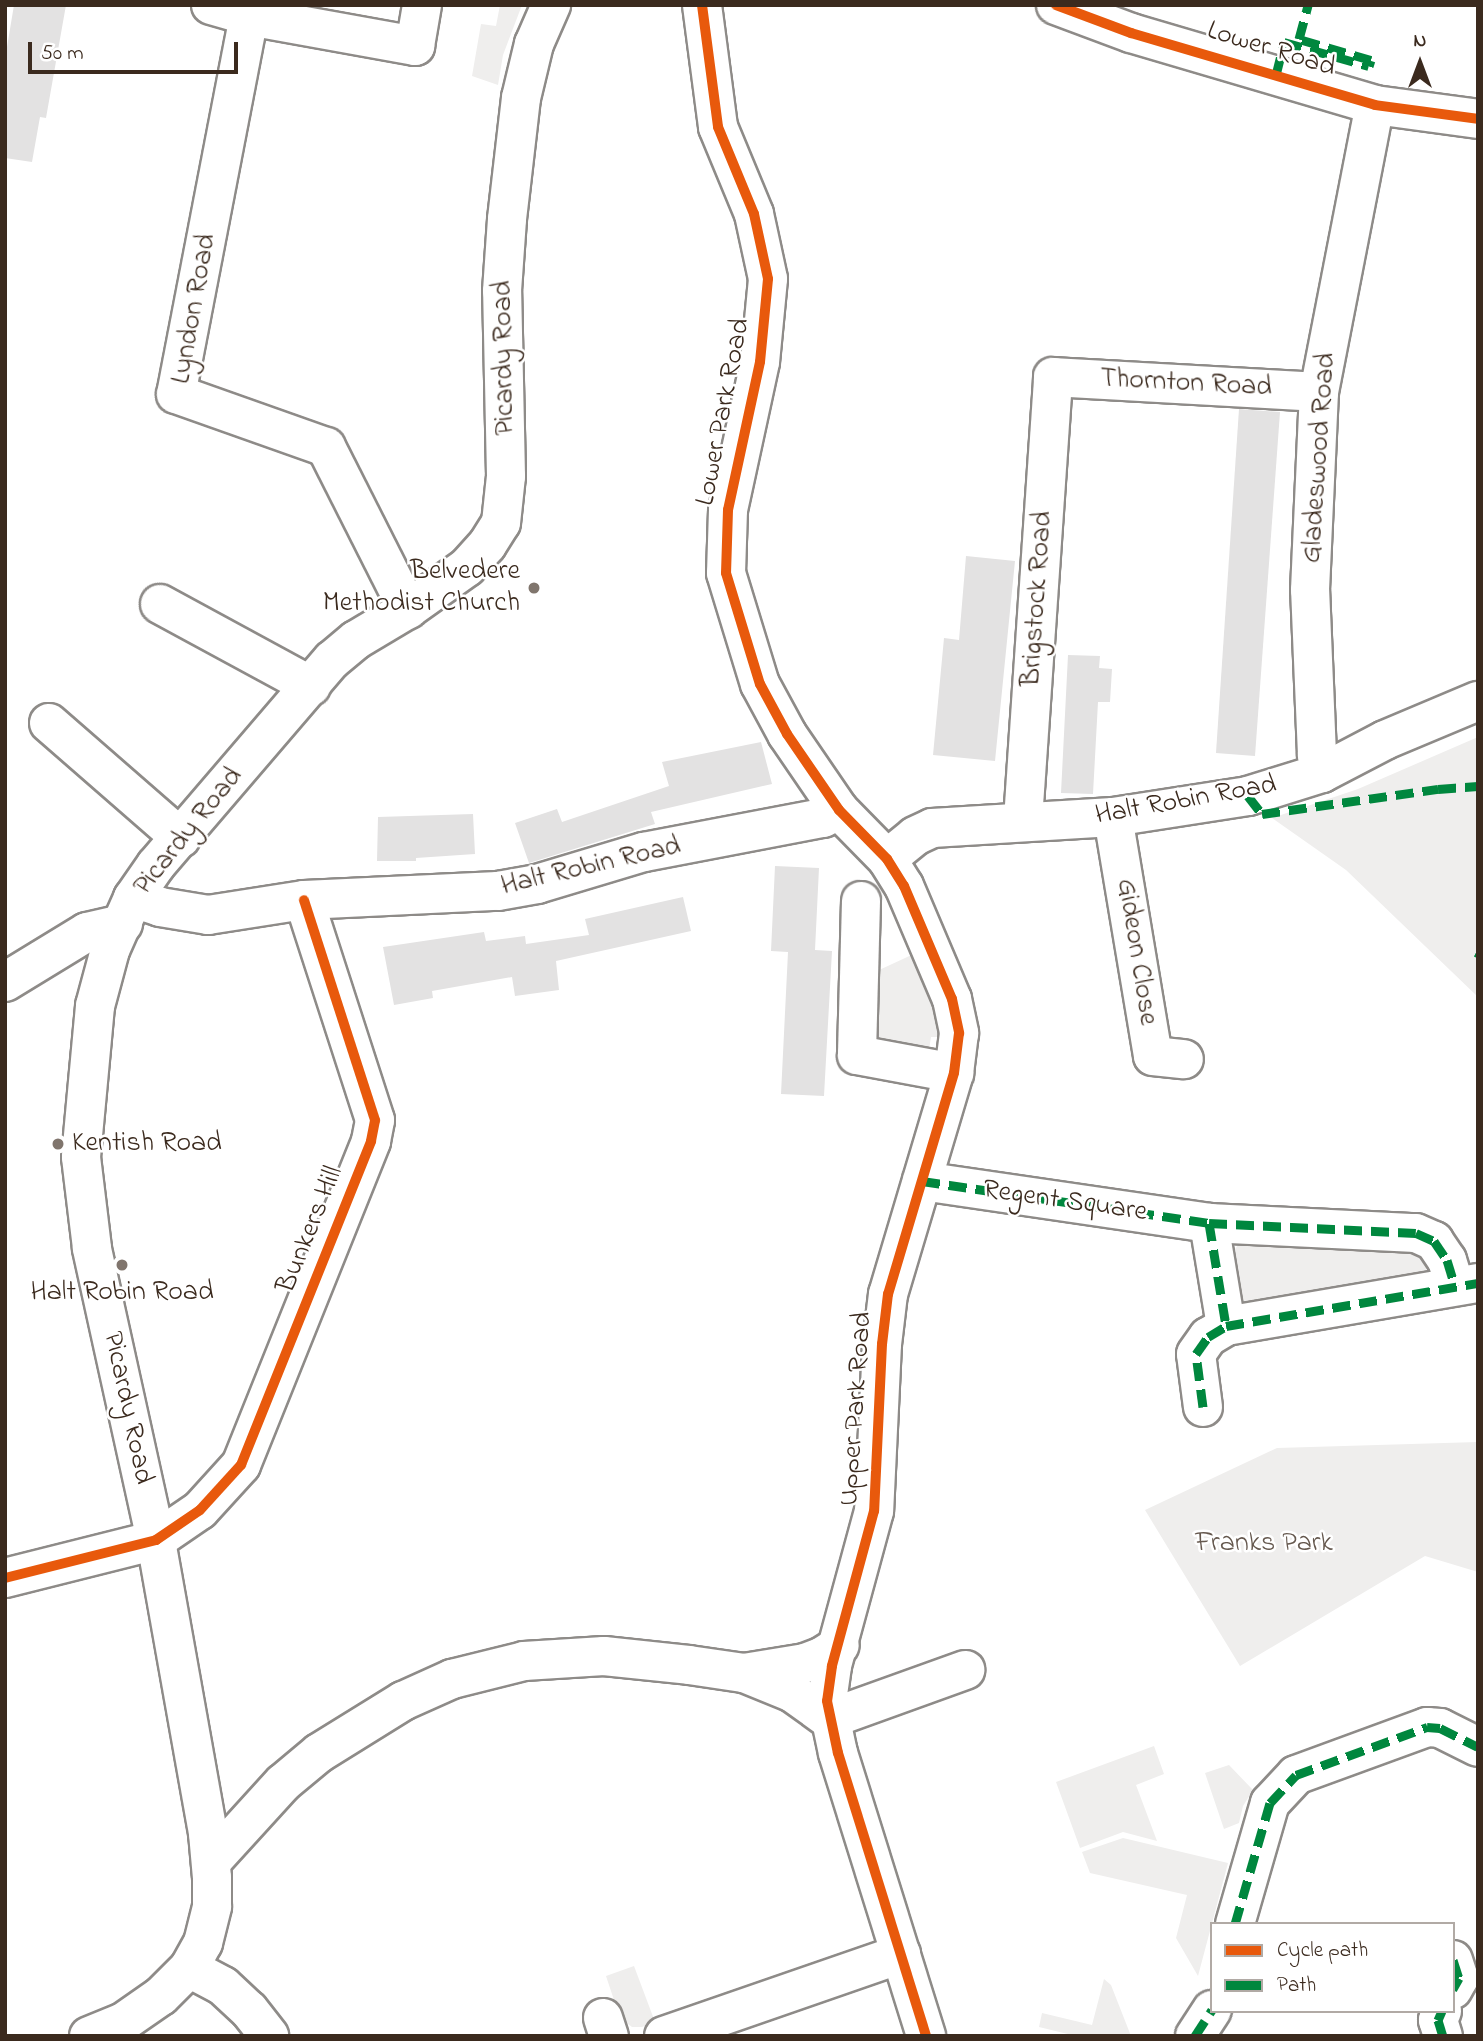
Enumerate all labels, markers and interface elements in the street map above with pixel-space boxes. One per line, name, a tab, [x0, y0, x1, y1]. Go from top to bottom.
street label: Lower Road	[1203, 15, 1339, 85]
scale bar	[32, 28, 242, 72]
north arrow	[1385, 28, 1455, 98]
text: N	[1414, 28, 1426, 55]
text: 50 m	[41, 39, 84, 69]
street label: Lyndon Road	[165, 231, 225, 387]
street label: Picardy Road	[487, 280, 523, 436]
street label: Lower Park Road	[689, 316, 759, 508]
street label: Gladeswood Road	[1296, 352, 1344, 564]
street label: Thornton Road	[1099, 363, 1273, 405]
street label: Brigstock Road	[1015, 510, 1061, 688]
place label: Belvedere Methodist Church	[323, 555, 520, 621]
marker: Belvedere Methodist Church	[526, 580, 542, 596]
street label: Picardy Road	[127, 761, 251, 903]
street label: Halt Robin Road	[1093, 769, 1279, 833]
street label: Halt Robin Road	[498, 830, 684, 904]
street label: Gideon Close	[1108, 876, 1164, 1028]
place label: Kentish Road	[72, 1127, 222, 1161]
marker: Kentish Road	[50, 1136, 66, 1152]
street label: Bunkers Hill	[270, 1162, 352, 1298]
street label: Regent Square	[981, 1174, 1149, 1230]
marker: Halt Robin Road	[114, 1257, 130, 1273]
place label: Halt Robin Road	[30, 1276, 214, 1310]
street label: Upper Park Road	[833, 1311, 881, 1507]
street label: Picardy Road	[94, 1329, 160, 1487]
park label: Franks Park	[1195, 1527, 1333, 1561]
legend	[1210, 1922, 1455, 2013]
text: Cycle path	[1277, 1936, 1368, 1966]
text: Path	[1277, 1971, 1316, 2001]

